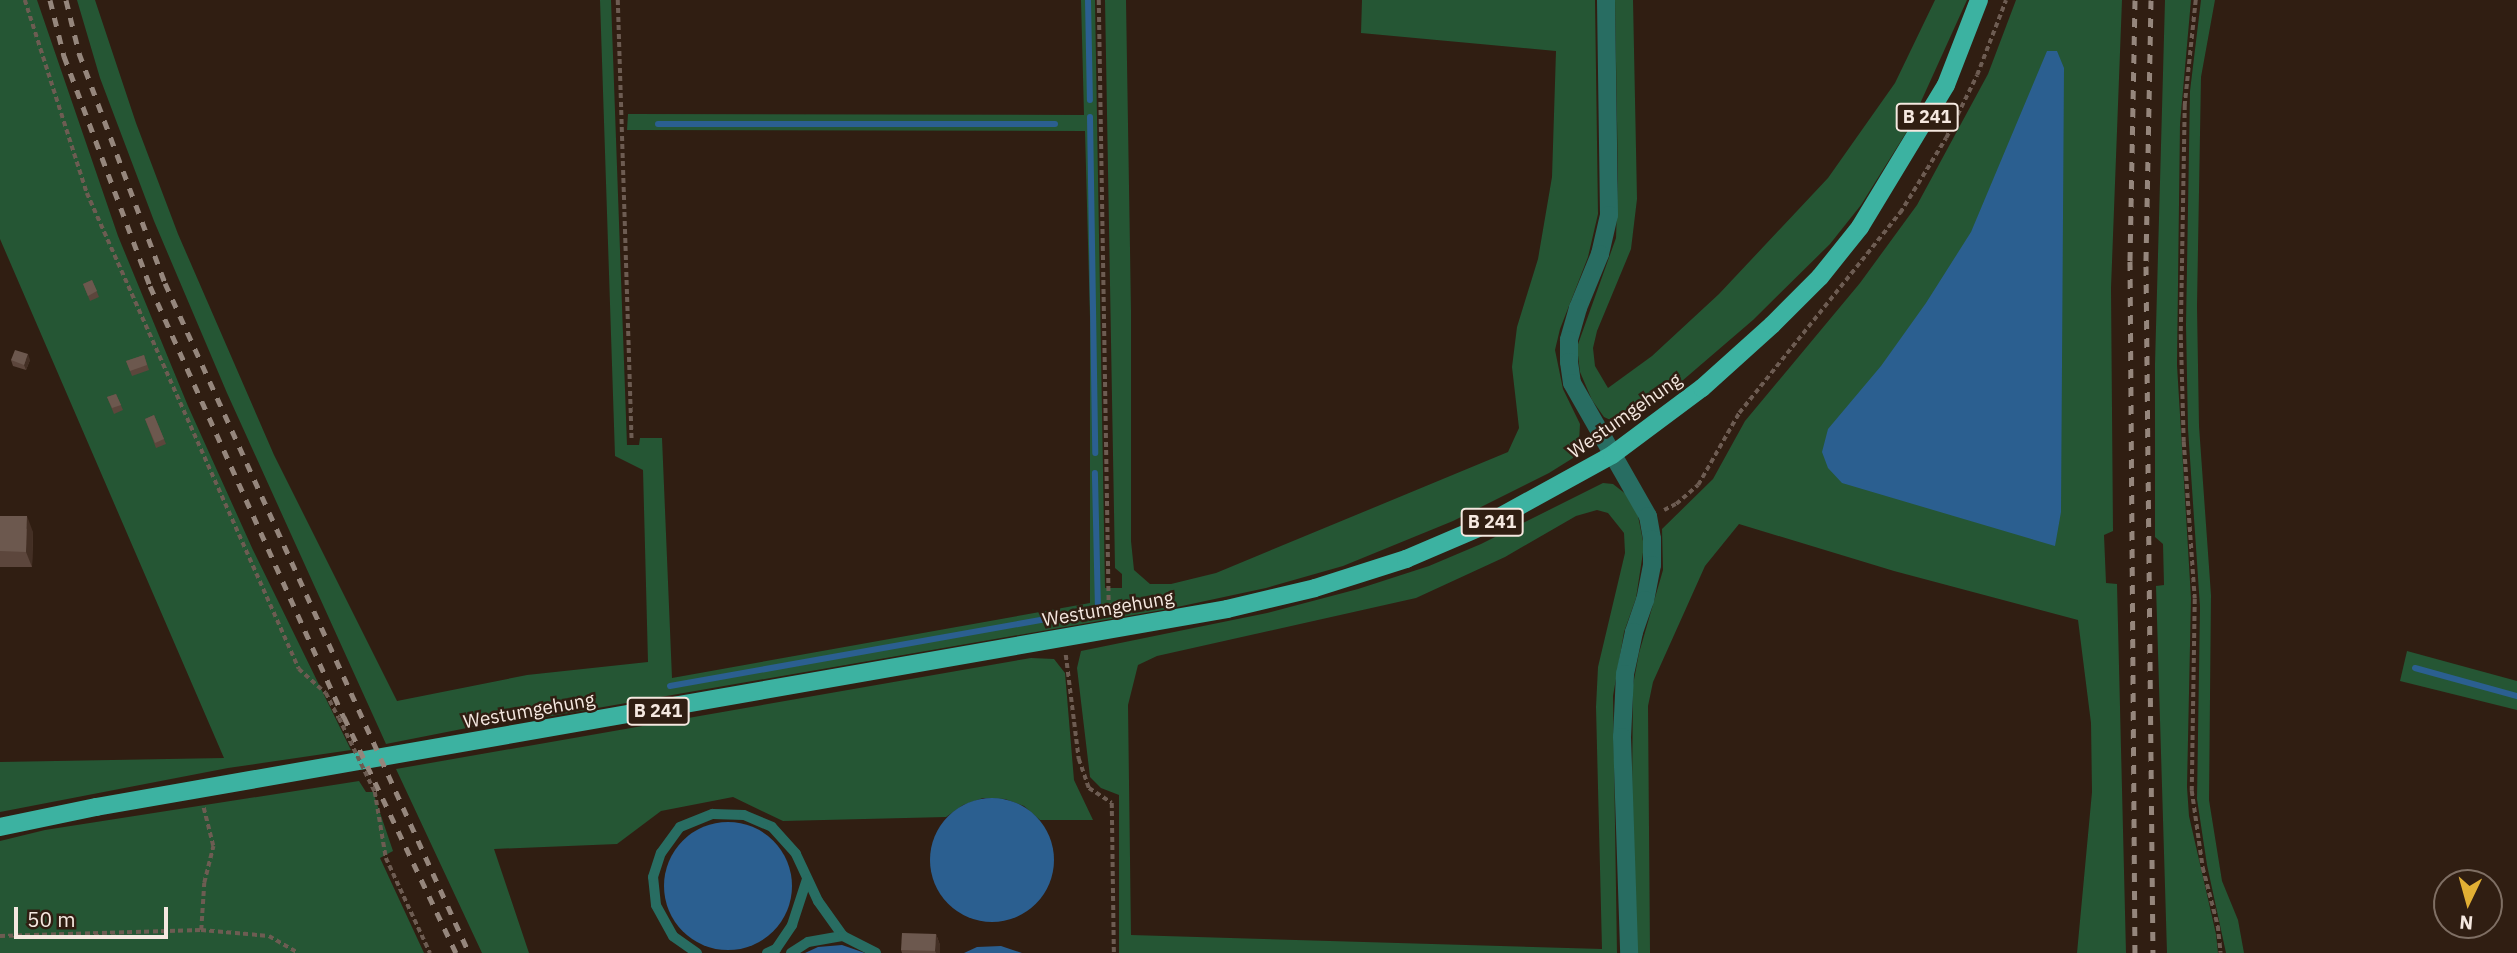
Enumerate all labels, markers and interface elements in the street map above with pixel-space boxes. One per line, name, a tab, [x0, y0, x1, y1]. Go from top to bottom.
road number: B 241	[1896, 103, 1958, 132]
street label: Westumgehung	[1564, 369, 1686, 463]
road number: B 241	[1460, 508, 1524, 536]
street label: Westumgehung	[1041, 586, 1175, 632]
street label: Westumgehung	[462, 688, 596, 734]
road number: B 241	[626, 696, 690, 726]
north arrow	[2433, 869, 2503, 939]
scale bar	[18, 894, 172, 938]
text: 50 m	[27, 905, 76, 933]
text: N	[2458, 910, 2474, 935]

